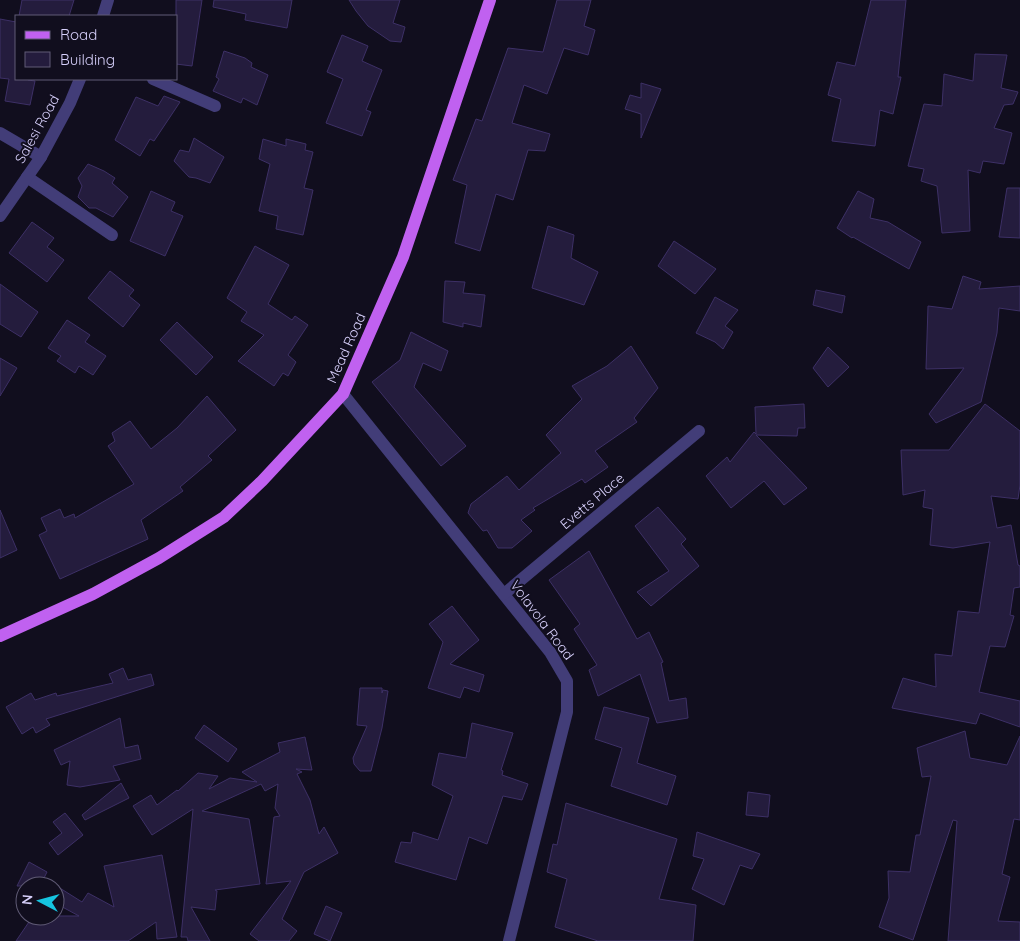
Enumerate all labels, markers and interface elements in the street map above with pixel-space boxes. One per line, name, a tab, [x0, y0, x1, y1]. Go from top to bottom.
legend	[15, 15, 178, 80]
text: Road	[60, 25, 97, 44]
text: Building	[60, 50, 115, 69]
street label: Salesi Road	[11, 92, 63, 166]
street label: Mead Road	[323, 310, 369, 386]
street label: Evetts Place	[556, 469, 628, 533]
street label: Volavola Road	[506, 577, 578, 663]
north arrow	[15, 876, 65, 926]
text: N	[18, 894, 37, 906]

